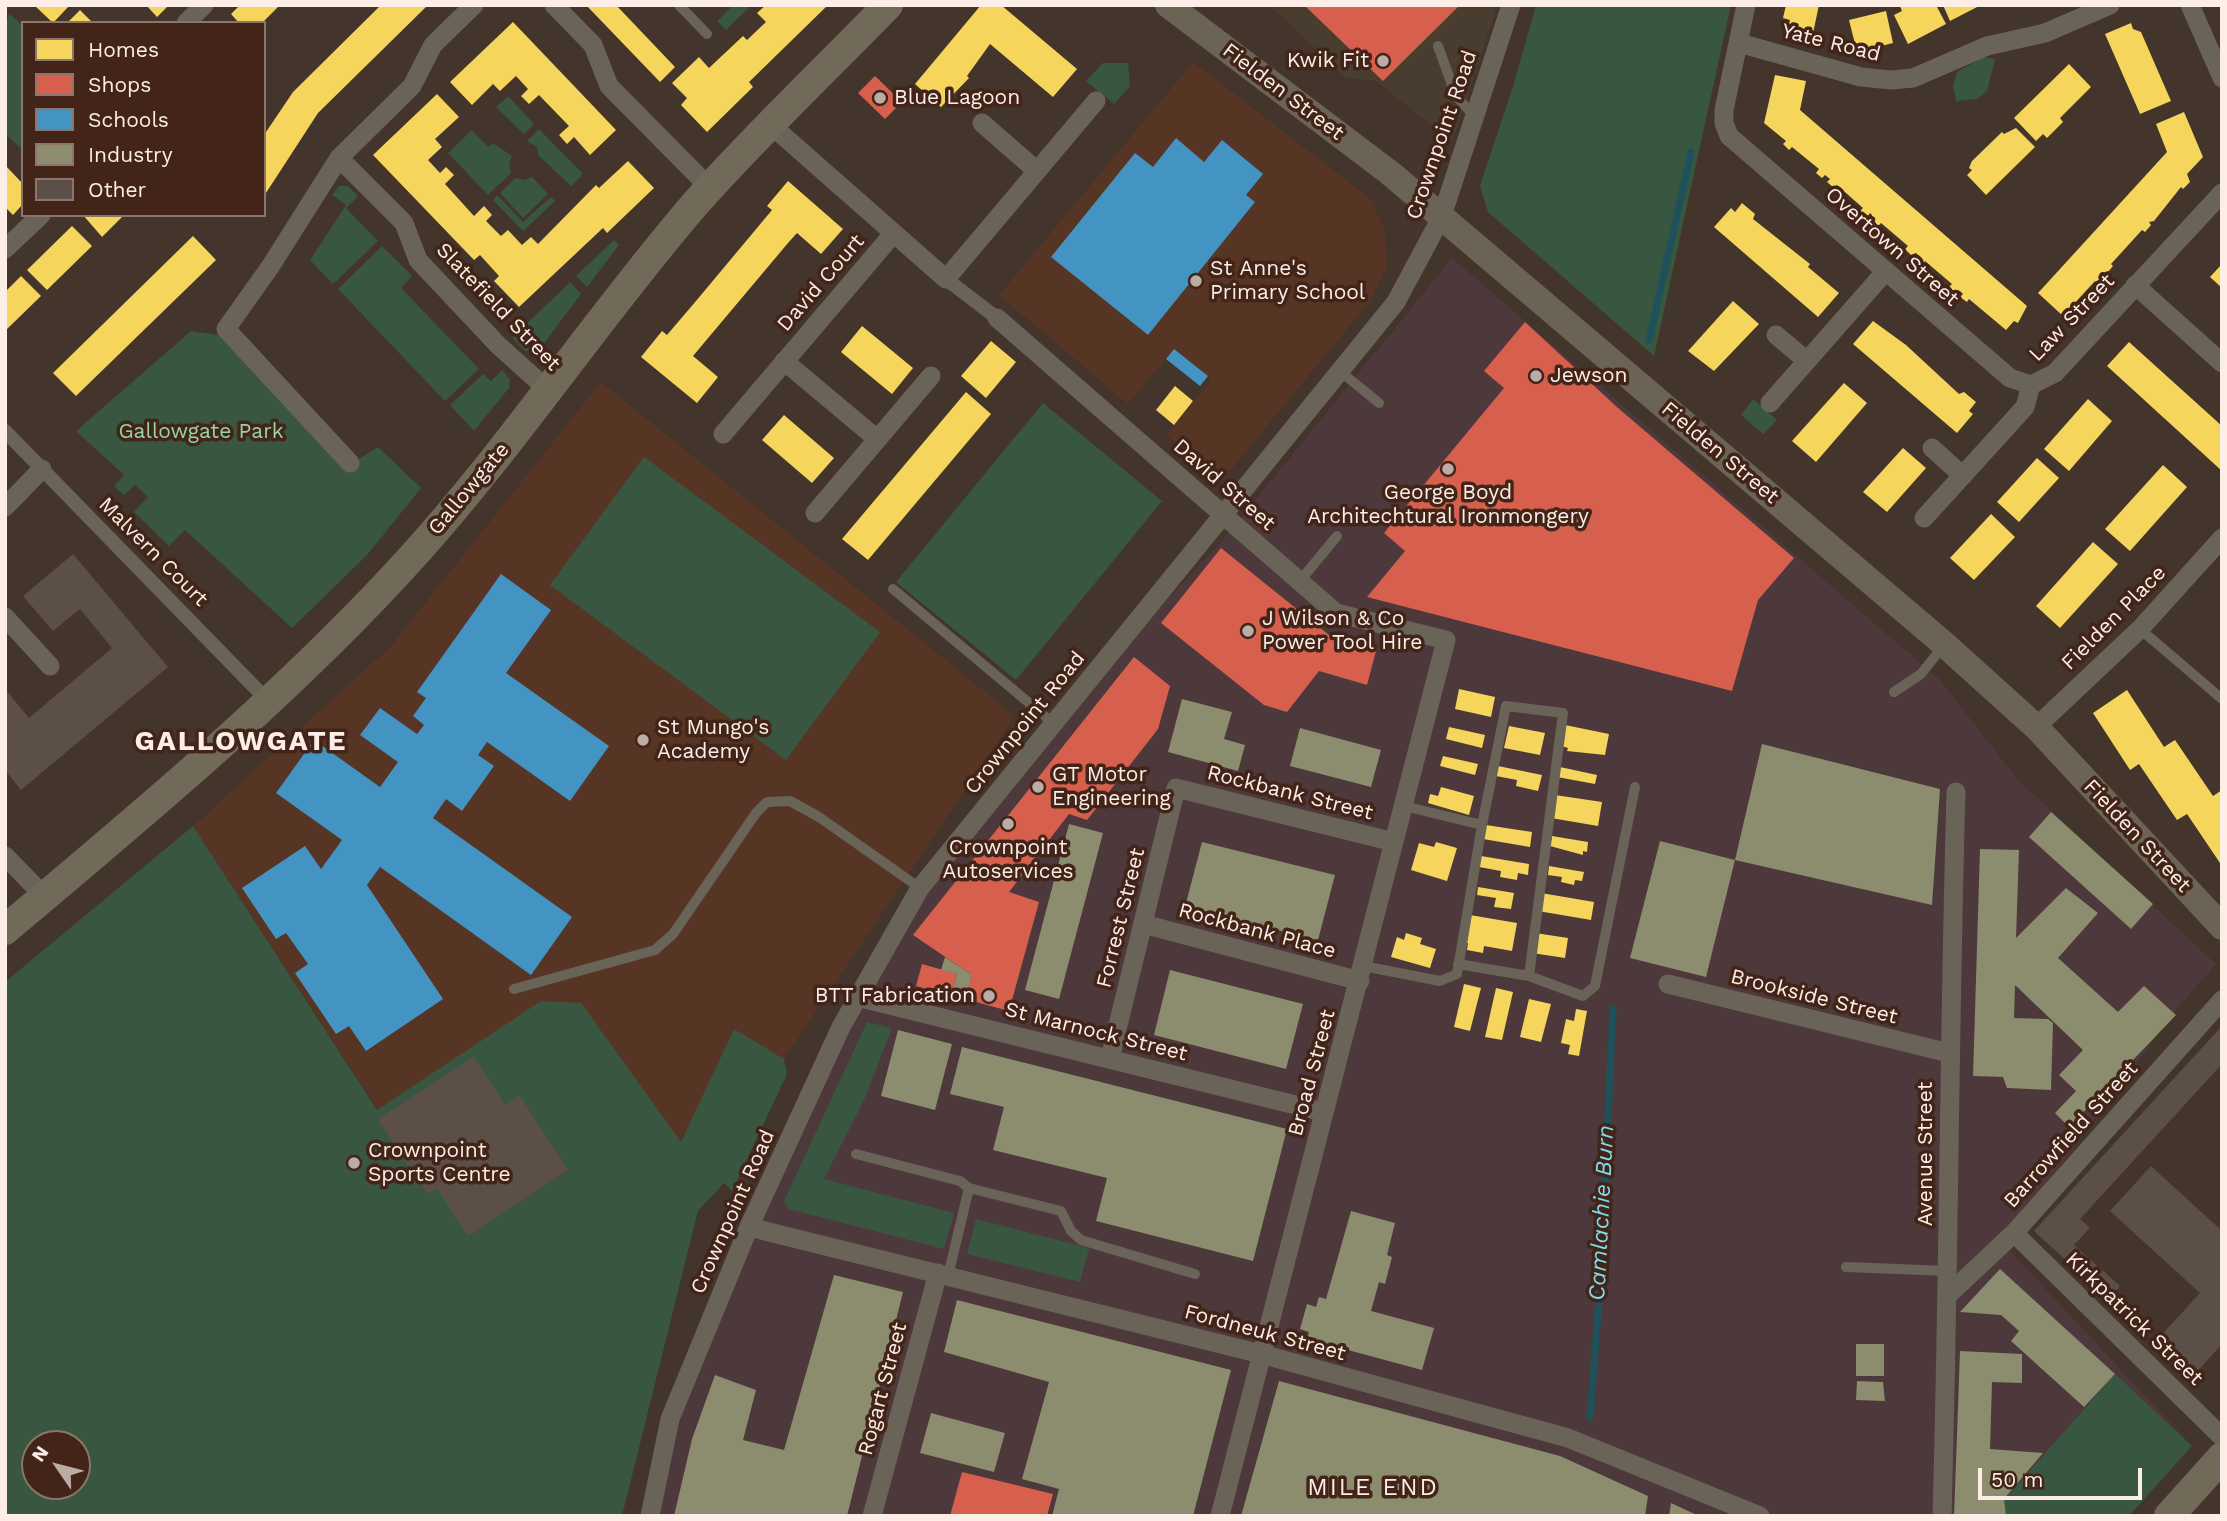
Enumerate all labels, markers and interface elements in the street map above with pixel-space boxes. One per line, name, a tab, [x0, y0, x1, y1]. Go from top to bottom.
street label: Yate Road	[1779, 19, 1883, 67]
legend	[21, 21, 266, 217]
text: Homes	[88, 37, 159, 62]
street label: Fielden Street	[1217, 38, 1349, 146]
street label: Crownpoint Road	[1401, 47, 1483, 223]
place label: Kwik Fit	[1287, 48, 1369, 74]
marker: Kwik Fit	[1375, 53, 1391, 69]
text: Shops	[88, 72, 151, 97]
place label: Blue Lagoon	[894, 85, 1020, 111]
marker: Blue Lagoon	[872, 90, 888, 106]
text: Schools	[88, 107, 169, 132]
text: Industry	[88, 142, 173, 167]
text: Other	[88, 177, 146, 202]
street label: Overtown Street	[1820, 182, 1964, 312]
street label: David Court	[772, 229, 870, 337]
street label: Slatefield Street	[431, 238, 565, 376]
place label: St Anne's Primary School	[1210, 256, 1365, 306]
street label: Law Street	[2024, 269, 2120, 367]
marker: St Anne's Primary School	[1188, 273, 1204, 289]
place label: Jewson	[1550, 363, 1628, 389]
marker: Jewson	[1528, 368, 1544, 384]
street label: Fielden Street	[1656, 397, 1784, 509]
park label: Gallowgate Park	[118, 419, 284, 445]
street label: David Street	[1168, 434, 1280, 536]
street label: Gallowgate	[423, 438, 515, 540]
marker: George Boyd Architechtural Ironmongery	[1440, 461, 1456, 477]
place label: George Boyd Architechtural Ironmongery	[1307, 480, 1589, 530]
street label: Malvern Court	[93, 492, 213, 612]
street label: Fielden Place	[2057, 561, 2171, 675]
place label: J Wilson & Co Power Tool Hire	[1262, 606, 1422, 656]
marker: J Wilson & Co Power Tool Hire	[1240, 623, 1256, 639]
street label: Crownpoint Road	[960, 646, 1090, 800]
place label: St Mungo's Academy	[657, 715, 769, 765]
district label: GALLOWGATE	[136, 725, 346, 759]
marker: St Mungo's Academy	[635, 732, 651, 748]
street label: Rockbank Street	[1204, 760, 1376, 826]
place label: GT Motor Engineering	[1052, 762, 1171, 812]
street label: Fielden Street	[2078, 774, 2196, 898]
marker: GT Motor Engineering	[1030, 779, 1046, 795]
marker: Crownpoint Autoservices	[1000, 816, 1016, 832]
place label: Crownpoint Autoservices	[942, 835, 1074, 885]
street label: Forrest Street	[1091, 845, 1151, 991]
street label: Rockbank Place	[1176, 898, 1338, 964]
street label: Brookside Street	[1728, 964, 1900, 1030]
place label: BTT Fabrication	[815, 983, 975, 1009]
marker: BTT Fabrication	[981, 988, 997, 1004]
street label: St Marnock Street	[1002, 997, 1190, 1067]
street label: Broad Street	[1283, 1007, 1341, 1139]
street label: Barrowfield Street	[1999, 1057, 2143, 1213]
street label: Avenue Street	[1913, 1082, 1939, 1226]
water label: Camlachie Burn	[1584, 1124, 1620, 1302]
street label: Crownpoint Road	[686, 1126, 780, 1298]
place label: Crownpoint Sports Centre	[368, 1138, 511, 1188]
marker: Crownpoint Sports Centre	[346, 1155, 362, 1171]
street label: Kirkpatrick Street	[2060, 1247, 2208, 1391]
street label: Fordneuk Street	[1182, 1299, 1348, 1367]
street label: Rogart Street	[853, 1320, 913, 1458]
north arrow	[21, 1430, 91, 1500]
text: N	[27, 1441, 53, 1466]
scale bar	[1982, 1454, 2146, 1498]
text: 50 m	[1991, 1467, 2043, 1492]
district label: MILE END	[1308, 1474, 1438, 1502]

